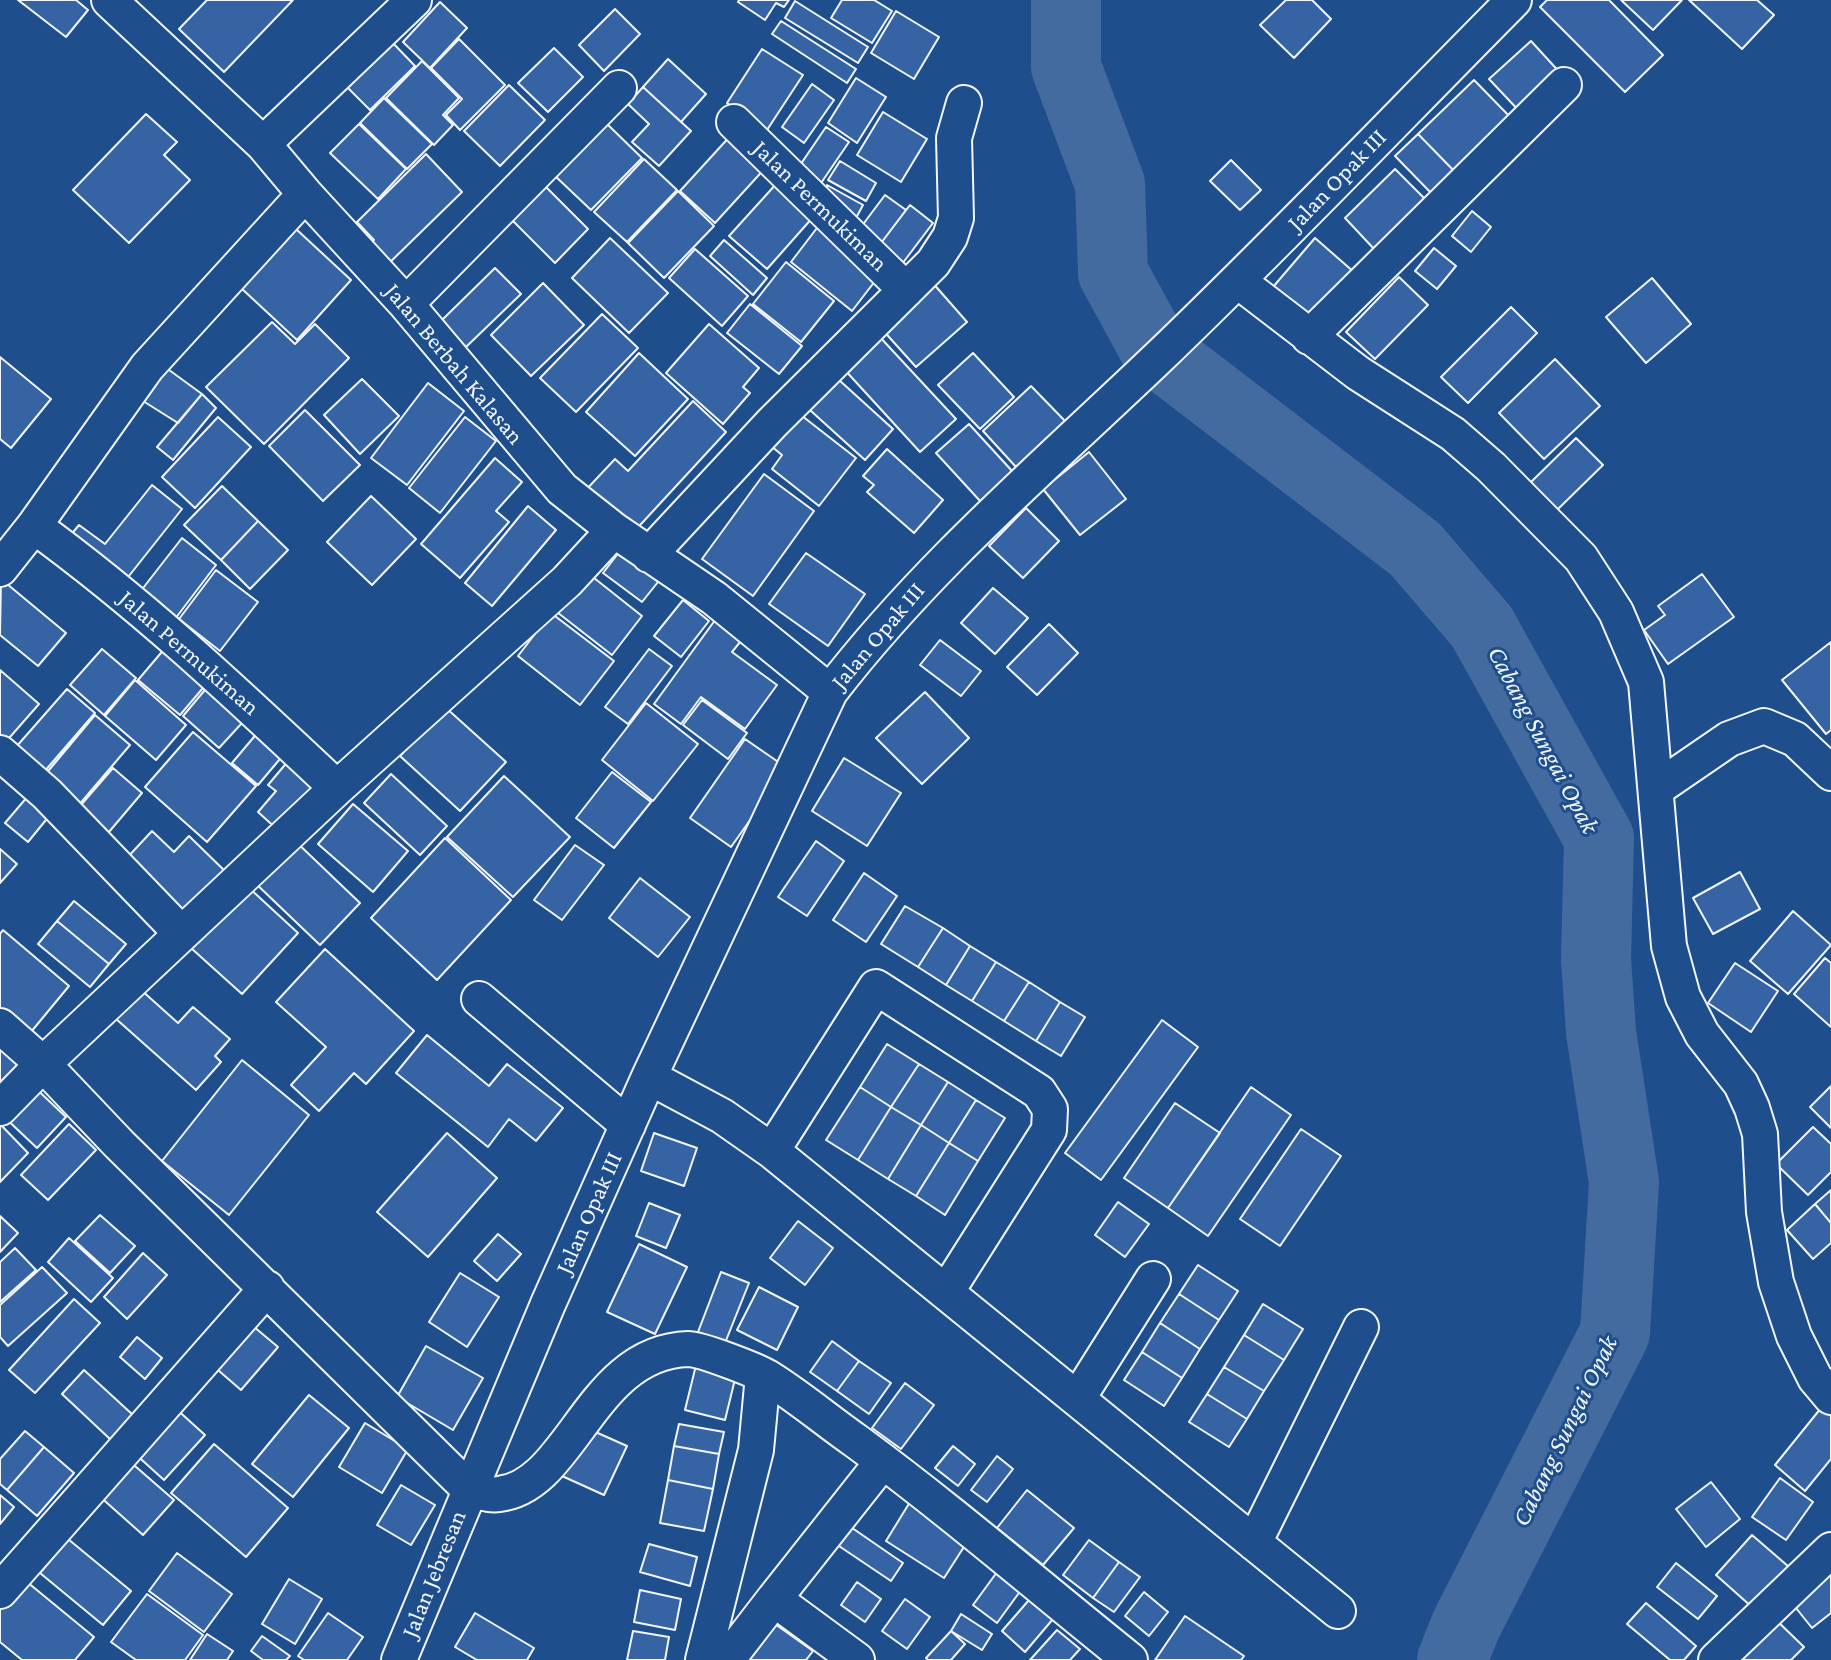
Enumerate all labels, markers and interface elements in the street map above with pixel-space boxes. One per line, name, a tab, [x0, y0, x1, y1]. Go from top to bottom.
street label: Jalan Opak III	[1281, 123, 1393, 237]
street label: Jalan Permukiman	[746, 134, 894, 278]
street label: Jalan Berbah Kalasan	[378, 278, 530, 450]
street label: Jalan Opak III	[825, 577, 931, 695]
street label: Jalan Permukiman	[113, 584, 265, 722]
water label: Cabang Sungai Opak	[1480, 641, 1606, 839]
street label: Jalan Opak III	[549, 1148, 629, 1278]
water label: Cabang Sungai Opak	[1505, 1331, 1625, 1531]
street label: Jalan Jebresan	[395, 1506, 473, 1642]

